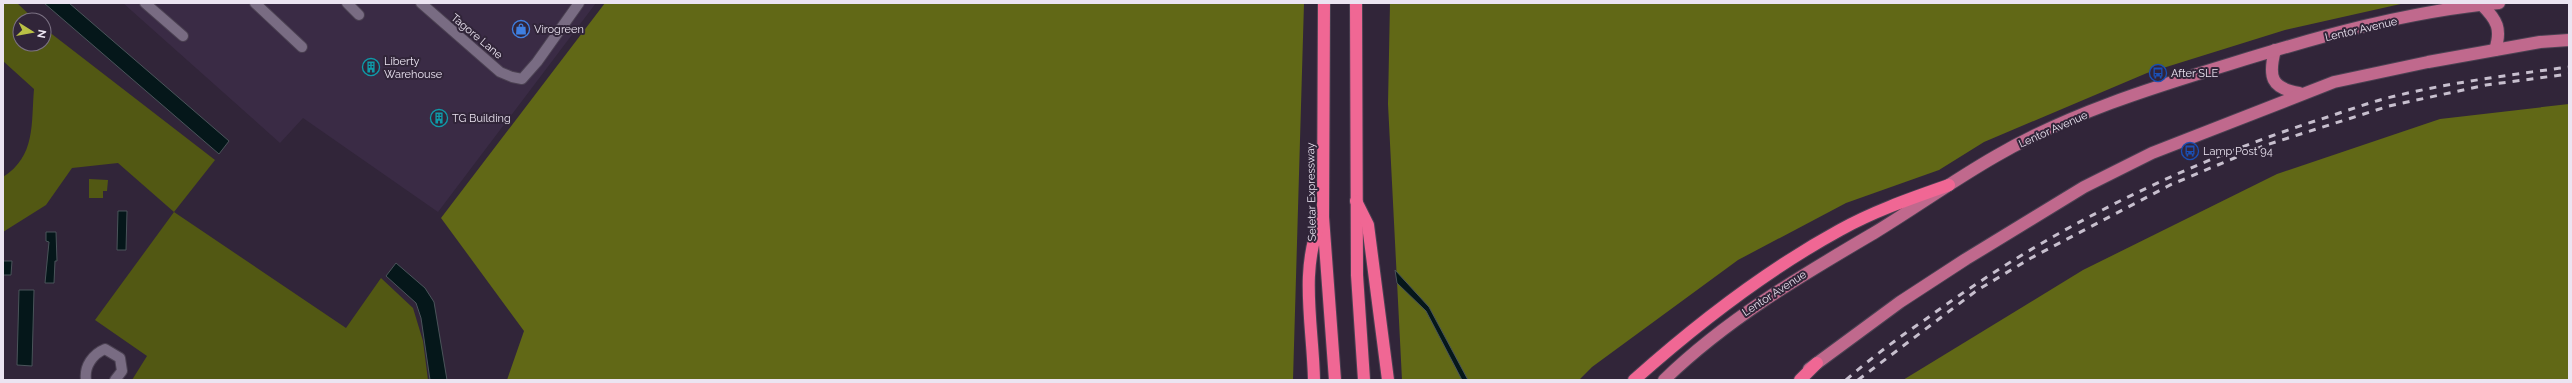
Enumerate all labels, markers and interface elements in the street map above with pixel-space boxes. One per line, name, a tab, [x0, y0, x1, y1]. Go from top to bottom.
street label: Tagore Lane	[448, 11, 505, 62]
north arrow	[12, 12, 52, 52]
street label: Lentor Avenue	[2324, 15, 2399, 44]
shop icon: Virogreen	[511, 19, 531, 39]
place label: Virogreen	[534, 23, 584, 36]
text: N	[34, 28, 49, 39]
place label: Liberty Warehouse	[384, 55, 443, 81]
building icon: Liberty Warehouse	[361, 57, 381, 77]
bus stop icon: After SLE	[2148, 63, 2168, 83]
place label: After SLE	[2171, 67, 2218, 80]
building icon: TG Building	[429, 108, 449, 128]
street label: Lentor Avenue	[2017, 108, 2090, 150]
place label: TG Building	[452, 112, 511, 125]
bus stop icon: Lamp Post 94	[2180, 141, 2200, 161]
street label: Seletar Expressway	[1304, 142, 1319, 242]
place label: Lamp Post 94	[2203, 145, 2273, 158]
street label: Lentor Avenue	[1740, 268, 1809, 319]

